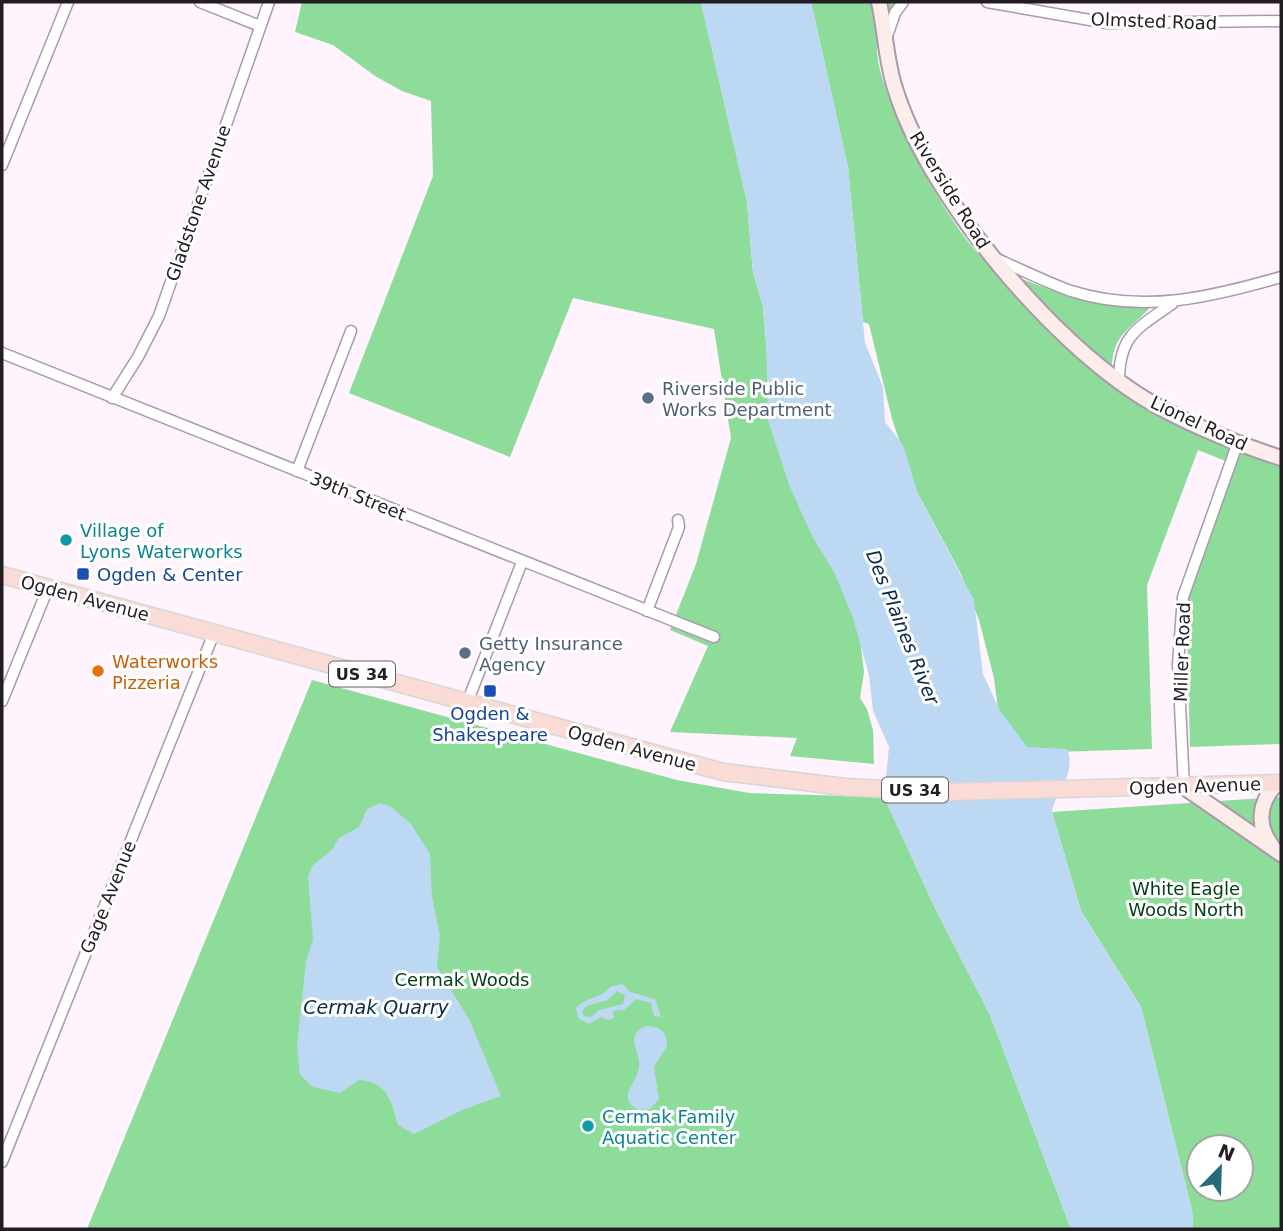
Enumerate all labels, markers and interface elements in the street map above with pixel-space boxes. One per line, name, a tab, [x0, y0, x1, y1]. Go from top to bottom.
street label: Olmsted Road	[1090, 8, 1218, 34]
street label: Gladstone Avenue	[161, 122, 235, 284]
street label: Riverside Road	[905, 127, 995, 253]
place label: Riverside Public Works Department	[662, 378, 832, 420]
marker: Riverside Public Works Department	[640, 390, 656, 406]
street label: Lionel Road	[1147, 391, 1251, 455]
street label: 39th Street	[307, 467, 409, 525]
place label: Village of Lyons Waterworks	[80, 520, 243, 562]
marker: Village of Lyons Waterworks	[58, 532, 74, 548]
water label: Des Plaines River	[862, 546, 945, 709]
place label: Ogden & Center	[97, 564, 243, 585]
marker: Ogden & Center	[75, 566, 91, 582]
street label: Ogden Avenue	[18, 571, 152, 625]
street label: Miller Road	[1170, 602, 1194, 702]
place label: Getty Insurance Agency	[479, 633, 623, 675]
marker: Getty Insurance Agency	[457, 645, 473, 661]
place label: Waterworks Pizzeria	[112, 651, 218, 693]
road number: US 34	[329, 662, 395, 687]
marker: Waterworks Pizzeria	[90, 663, 106, 679]
marker: Ogden & Shakespeare	[482, 683, 498, 699]
place label: Ogden & Shakespeare	[432, 703, 548, 745]
street label: Ogden Avenue	[565, 721, 699, 775]
street label: Ogden Avenue	[1129, 773, 1261, 799]
road number: US 34	[882, 778, 948, 803]
street label: Gage Avenue	[76, 837, 140, 957]
park label: White Eagle Woods North	[1128, 878, 1244, 920]
park label: Cermak Woods	[394, 969, 530, 990]
water label: Cermak Quarry	[303, 996, 449, 1018]
place label: Cermak Family Aquatic Center	[602, 1106, 737, 1148]
marker: Cermak Family Aquatic Center	[580, 1118, 596, 1134]
north arrow	[1185, 1133, 1255, 1203]
text: N	[1215, 1139, 1238, 1166]

